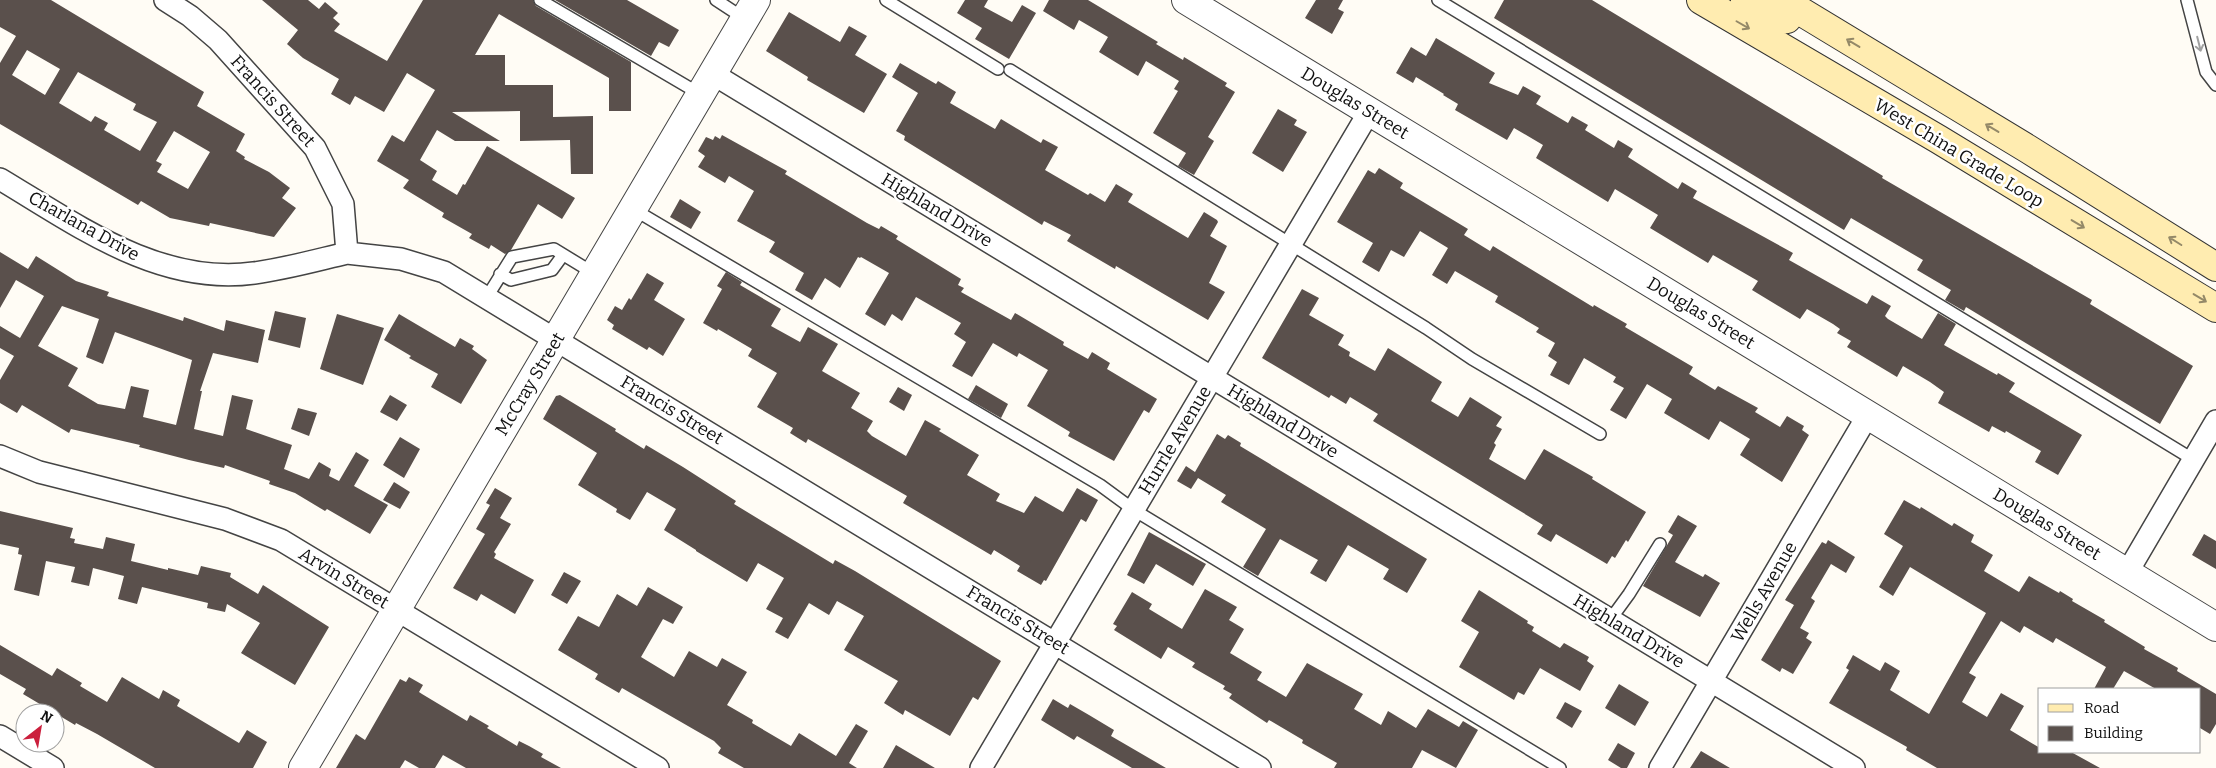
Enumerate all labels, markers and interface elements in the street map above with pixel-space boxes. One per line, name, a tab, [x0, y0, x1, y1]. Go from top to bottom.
one-way arrow	[1736, 20, 1750, 30]
one-way arrow	[2195, 35, 2204, 51]
one-way arrow	[1847, 38, 1861, 48]
street label: Francis Street	[226, 51, 320, 152]
street label: Douglas Street	[1297, 62, 1413, 144]
street label: West China Grade Loop	[1870, 94, 2048, 212]
one-way arrow	[1985, 122, 1999, 132]
street label: Highland Drive	[878, 168, 996, 252]
street label: Charlana Drive	[25, 186, 143, 266]
one-way arrow	[2071, 220, 2085, 230]
one-way arrow	[2168, 236, 2182, 246]
street label: Douglas Street	[1643, 272, 1759, 354]
one-way arrow	[2193, 294, 2207, 304]
street label: McCray Street	[491, 328, 570, 440]
street label: Francis Street	[617, 371, 728, 450]
street label: Highland Drive	[1224, 379, 1342, 463]
street label: Hurrle Avenue	[1134, 382, 1216, 498]
street label: Douglas Street	[1989, 483, 2105, 565]
street label: Wells Avenue	[1726, 538, 1802, 646]
street label: Arvin Street	[295, 543, 393, 614]
street label: Francis Street	[963, 581, 1074, 660]
street label: Highland Drive	[1570, 589, 1688, 673]
legend	[2038, 688, 2201, 753]
text: Road	[2084, 699, 2119, 717]
north arrow	[15, 703, 65, 753]
text: N	[37, 707, 56, 727]
text: Building	[2084, 724, 2143, 742]

